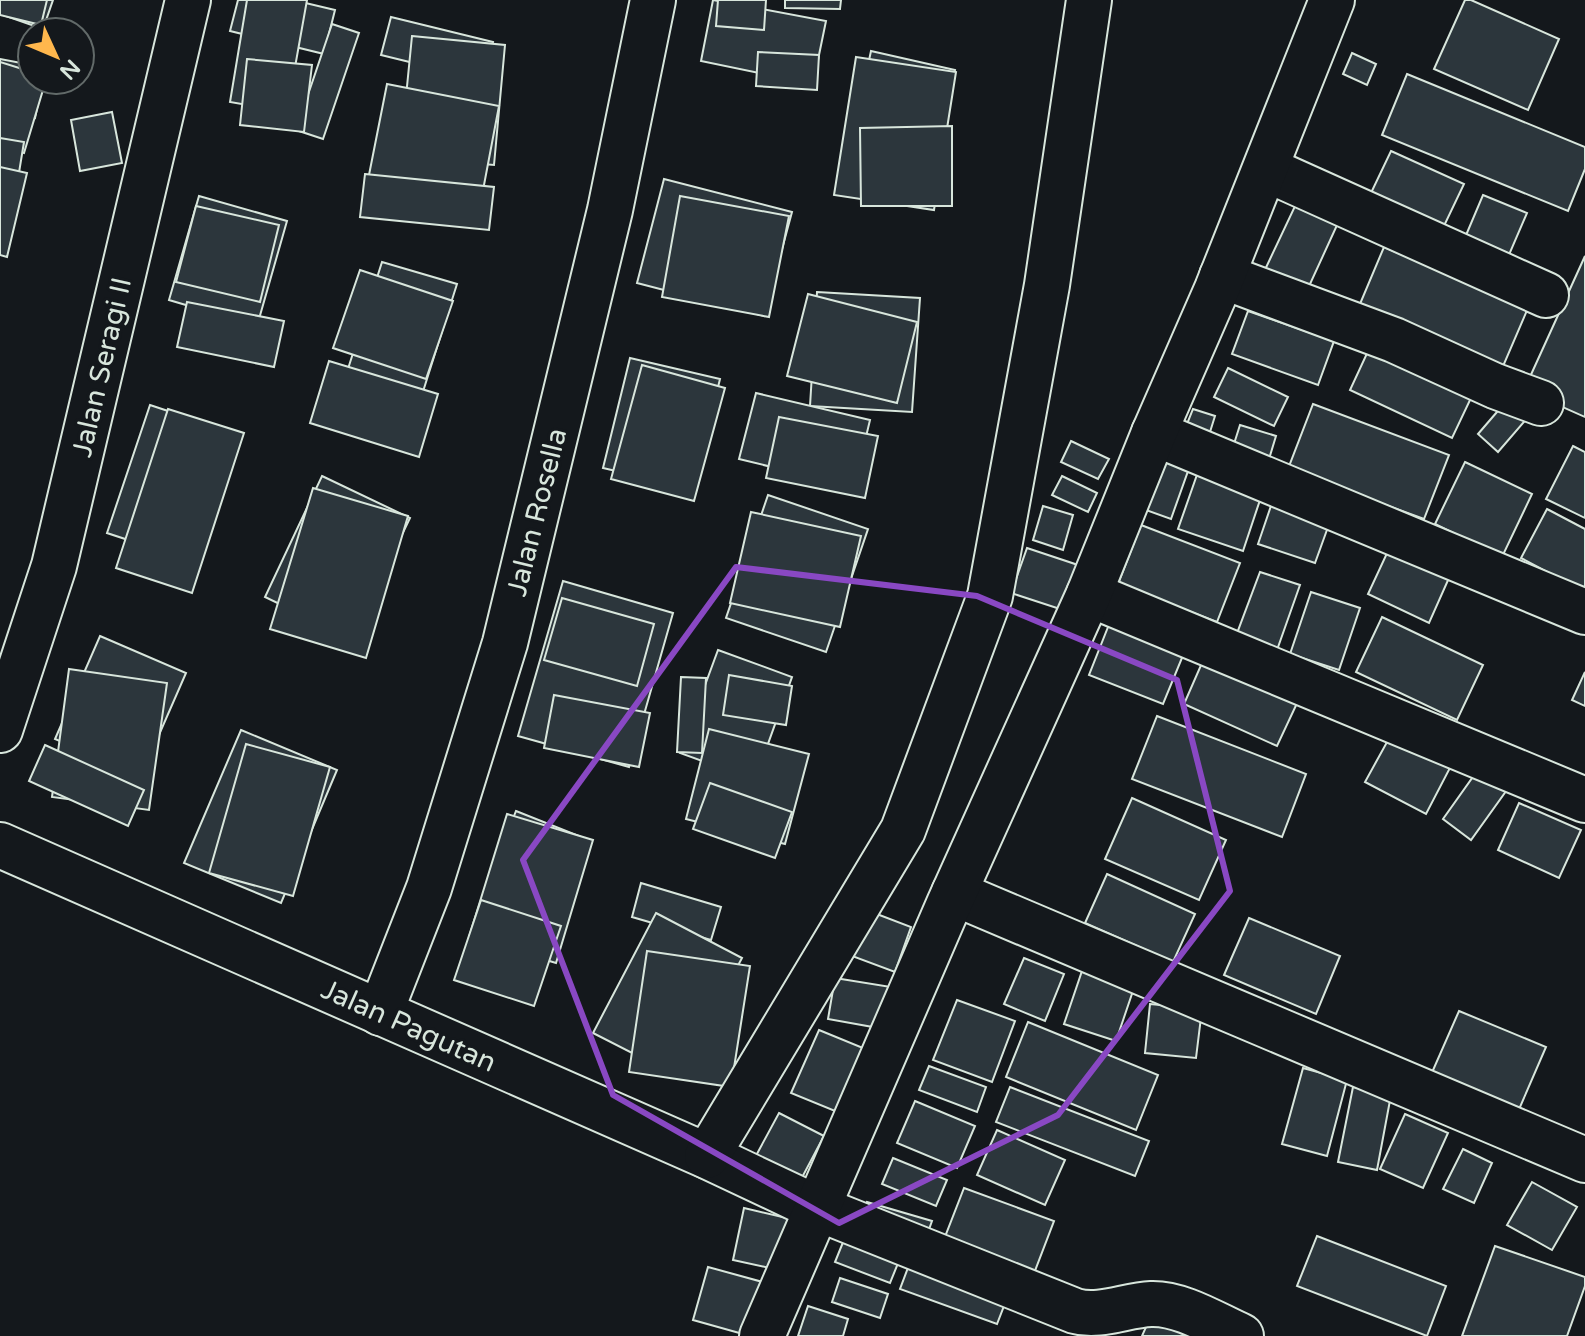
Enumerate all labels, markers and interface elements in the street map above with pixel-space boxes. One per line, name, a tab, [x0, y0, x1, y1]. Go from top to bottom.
north arrow	[16, 16, 96, 96]
text: N	[54, 54, 85, 85]
street label: Jalan Seragi II	[65, 274, 139, 460]
street label: Jalan Rosella	[500, 425, 574, 600]
street label: Jalan Pagutan	[316, 972, 501, 1080]

